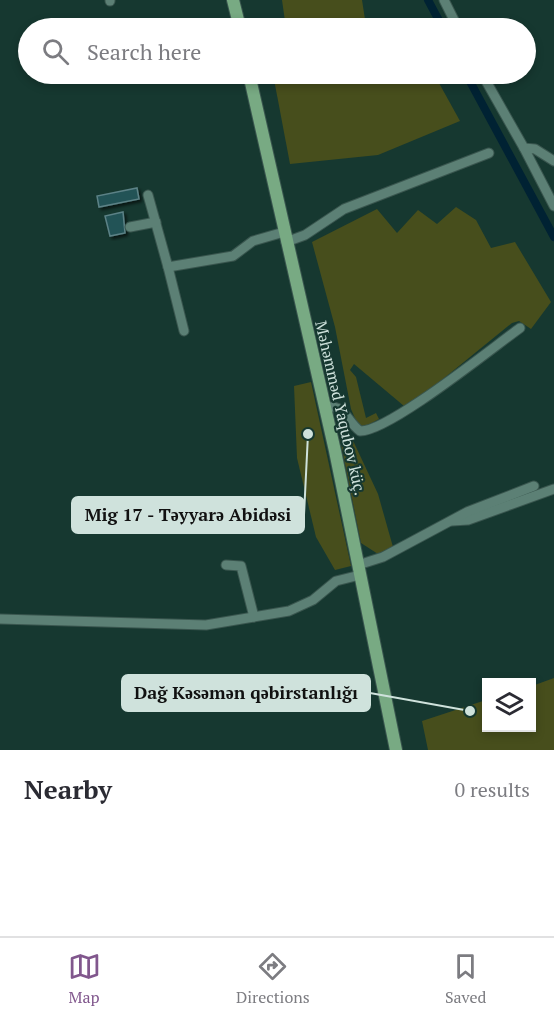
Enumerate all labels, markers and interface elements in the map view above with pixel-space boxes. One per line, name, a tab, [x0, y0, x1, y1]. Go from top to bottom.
search box	[18, 18, 536, 84]
icon: search	[39, 35, 72, 68]
text: Search here	[87, 37, 201, 66]
street label: Məhəmməd Yaqubov küç.	[310, 318, 372, 498]
callout: Mig 17 - Təyyarə Abidəsi	[72, 497, 304, 533]
text: Mig 17 - Təyyarə Abidəsi	[85, 502, 291, 526]
callout: Dağ Kəsəmən qəbirstanlığı	[122, 675, 370, 711]
map controls	[482, 678, 536, 732]
button: layers	[482, 678, 536, 732]
text: Dağ Kəsəmən qəbirstanlığı	[134, 680, 358, 704]
text: Nearby	[24, 772, 112, 806]
text: 0 results	[455, 776, 530, 803]
tab: Map	[68, 950, 101, 1008]
tab: Directions	[236, 950, 310, 1008]
tab: Saved	[445, 950, 486, 1008]

